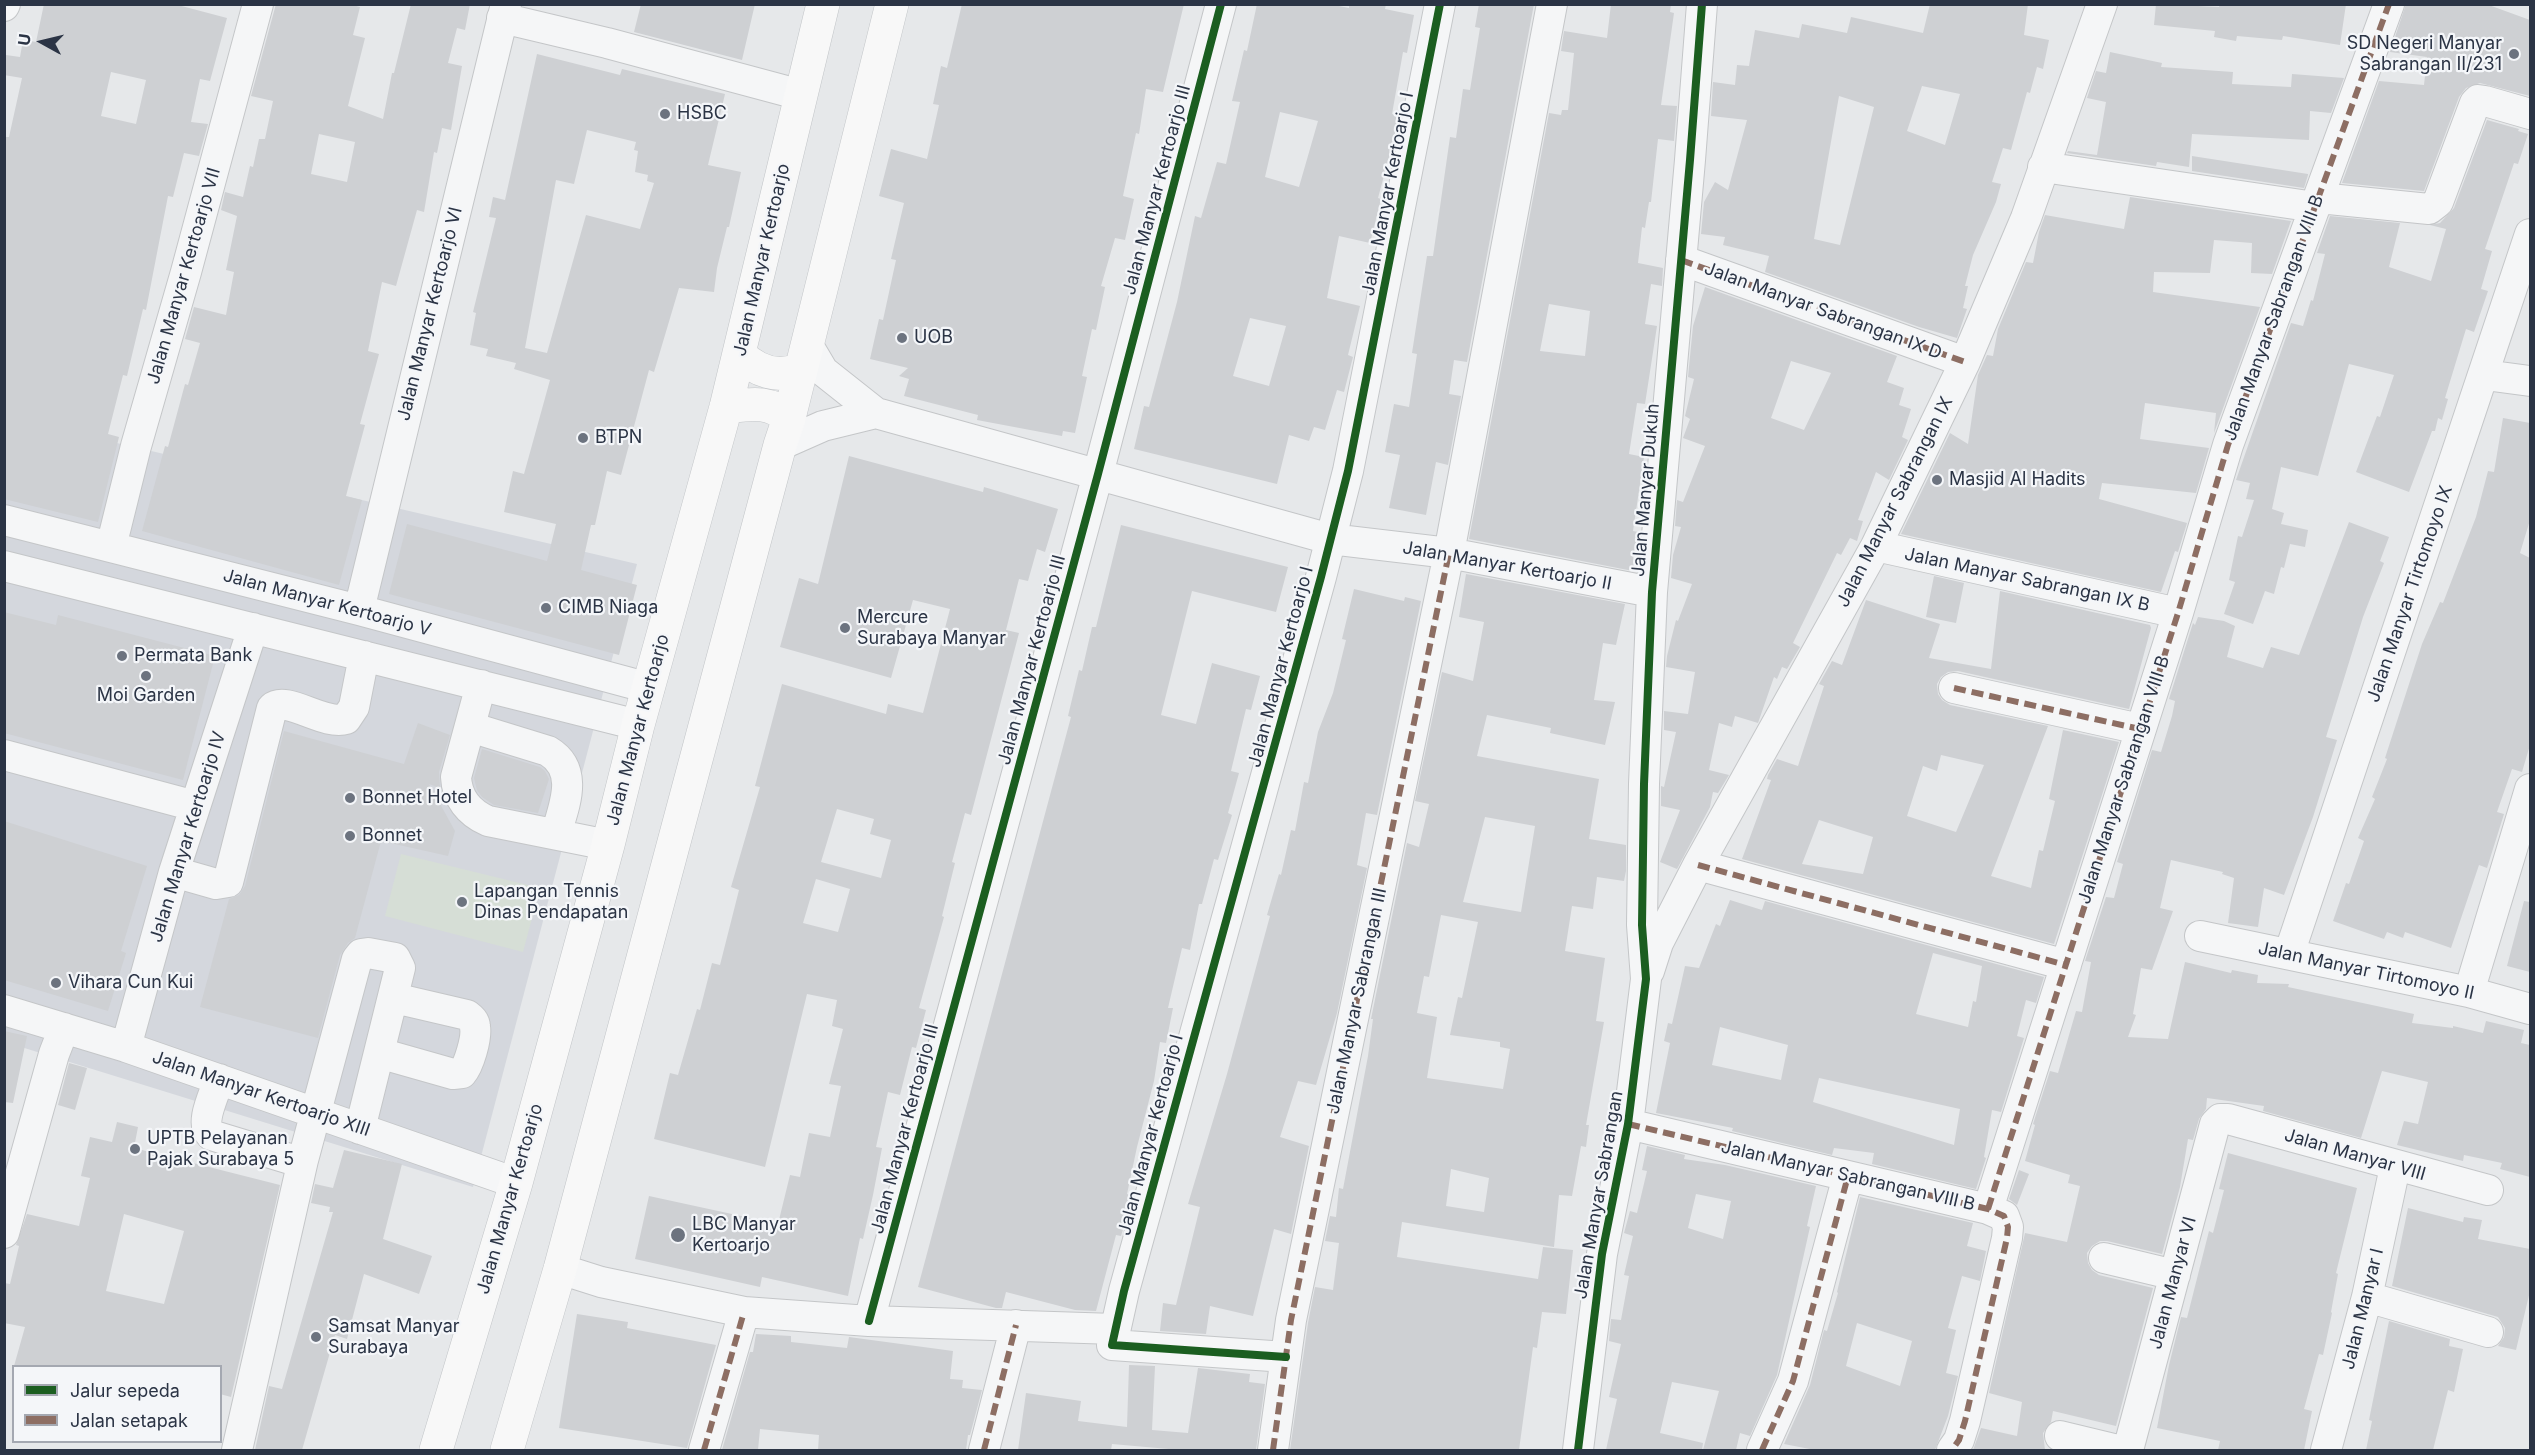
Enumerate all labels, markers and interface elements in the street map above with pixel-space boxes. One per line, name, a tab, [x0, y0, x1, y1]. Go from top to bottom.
north arrow	[12, 12, 72, 72]
text: U	[13, 32, 35, 47]
place label: SD Negeri Manyar Sabrangan II/231	[2347, 33, 2502, 76]
marker: SD Negeri Manyar Sabrangan II/231	[2507, 47, 2521, 61]
street label: Jalan Manyar Kertoarjo III	[1119, 83, 1195, 297]
street label: Jalan Manyar Kertoarjo I	[1358, 90, 1418, 298]
place label: HSBC	[677, 103, 727, 125]
marker: HSBC	[658, 107, 672, 121]
street label: Jalan Manyar Kertoarjo	[729, 162, 795, 358]
street label: Jalan Manyar Kertoarjo VII	[143, 165, 225, 387]
street label: Jalan Manyar Sabrangan VIII B	[2219, 192, 2329, 444]
street label: Jalan Manyar Kertoarjo VI	[393, 205, 467, 423]
street label: Jalan Manyar Sabrangan IX D	[1701, 258, 1945, 364]
place label: UOB	[914, 327, 953, 349]
marker: UOB	[895, 331, 909, 345]
street label: Jalan Manyar Sabrangan IX	[1832, 393, 1958, 611]
street label: Jalan Manyar Dukuh	[1628, 402, 1664, 578]
place label: BTPN	[595, 427, 642, 449]
marker: BTPN	[576, 431, 590, 445]
place label: Masjid Al Hadits	[1949, 469, 2086, 491]
marker: Masjid Al Hadits	[1930, 473, 1944, 487]
street label: Jalan Manyar Tirtomoyo IX	[2363, 483, 2457, 705]
street label: Jalan Manyar Kertoarjo II	[1401, 537, 1613, 595]
street label: Jalan Manyar Sabrangan IX B	[1902, 543, 2152, 617]
street label: Jalan Manyar Kertoarjo III	[994, 553, 1070, 767]
street label: Jalan Manyar Kertoarjo I	[1244, 564, 1318, 770]
street label: Jalan Manyar Kertoarjo V	[221, 565, 433, 641]
place label: CIMB Niaga	[558, 597, 658, 619]
marker: CIMB Niaga	[539, 601, 553, 615]
place label: Mercure Surabaya Manyar	[857, 607, 1006, 650]
marker: Mercure Surabaya Manyar	[838, 621, 852, 635]
street label: Jalan Manyar Kertoarjo	[602, 632, 674, 828]
place label: Permata Bank	[134, 645, 252, 667]
marker: Permata Bank	[115, 649, 129, 663]
street label: Jalan Manyar Sabrangan VIII B	[2074, 653, 2174, 907]
marker: Moi Garden	[139, 669, 153, 683]
place label: Moi Garden	[97, 685, 195, 707]
street label: Jalan Manyar Kertoarjo IV	[146, 729, 230, 945]
place label: Bonnet Hotel	[362, 787, 472, 809]
marker: Bonnet Hotel	[343, 791, 357, 805]
place label: Bonnet	[362, 825, 422, 847]
marker: Bonnet	[343, 829, 357, 843]
place label: Lapangan Tennis Dinas Pendapatan	[474, 881, 628, 924]
street label: Jalan Manyar Sabrangan III	[1322, 886, 1392, 1116]
marker: Lapangan Tennis Dinas Pendapatan	[455, 895, 469, 909]
street label: Jalan Manyar Tirtomoyo II	[2256, 938, 2476, 1004]
place label: Vihara Cun Kui	[68, 972, 193, 994]
marker: Vihara Cun Kui	[49, 976, 63, 990]
street label: Jalan Manyar Kertoarjo III	[867, 1022, 943, 1236]
street label: Jalan Manyar Kertoarjo I	[1114, 1032, 1188, 1238]
street label: Jalan Manyar Kertoarjo XIII	[149, 1047, 373, 1141]
street label: Jalan Manyar Sabrangan	[1570, 1089, 1628, 1301]
street label: Jalan Manyar Kertoarjo	[472, 1101, 548, 1297]
street label: Jalan Manyar VIII	[2282, 1124, 2428, 1186]
place label: UPTB Pelayanan Pajak Surabaya 5	[147, 1128, 294, 1170]
street label: Jalan Manyar Sabrangan VIII B	[1719, 1136, 1977, 1216]
marker: UPTB Pelayanan Pajak Surabaya 5	[128, 1142, 142, 1156]
place label: LBC Manyar Kertoarjo	[692, 1214, 796, 1256]
street label: Jalan Manyar VI	[2145, 1214, 2201, 1352]
marker: LBC Manyar Kertoarjo	[669, 1226, 687, 1244]
street label: Jalan Manyar I	[2338, 1246, 2388, 1372]
place label: Samsat Manyar Surabaya	[328, 1316, 460, 1358]
marker: Samsat Manyar Surabaya	[309, 1330, 323, 1344]
legend	[12, 1365, 222, 1443]
text: Jalur sepeda	[70, 1380, 180, 1401]
text: Jalan setapak	[70, 1410, 188, 1431]

